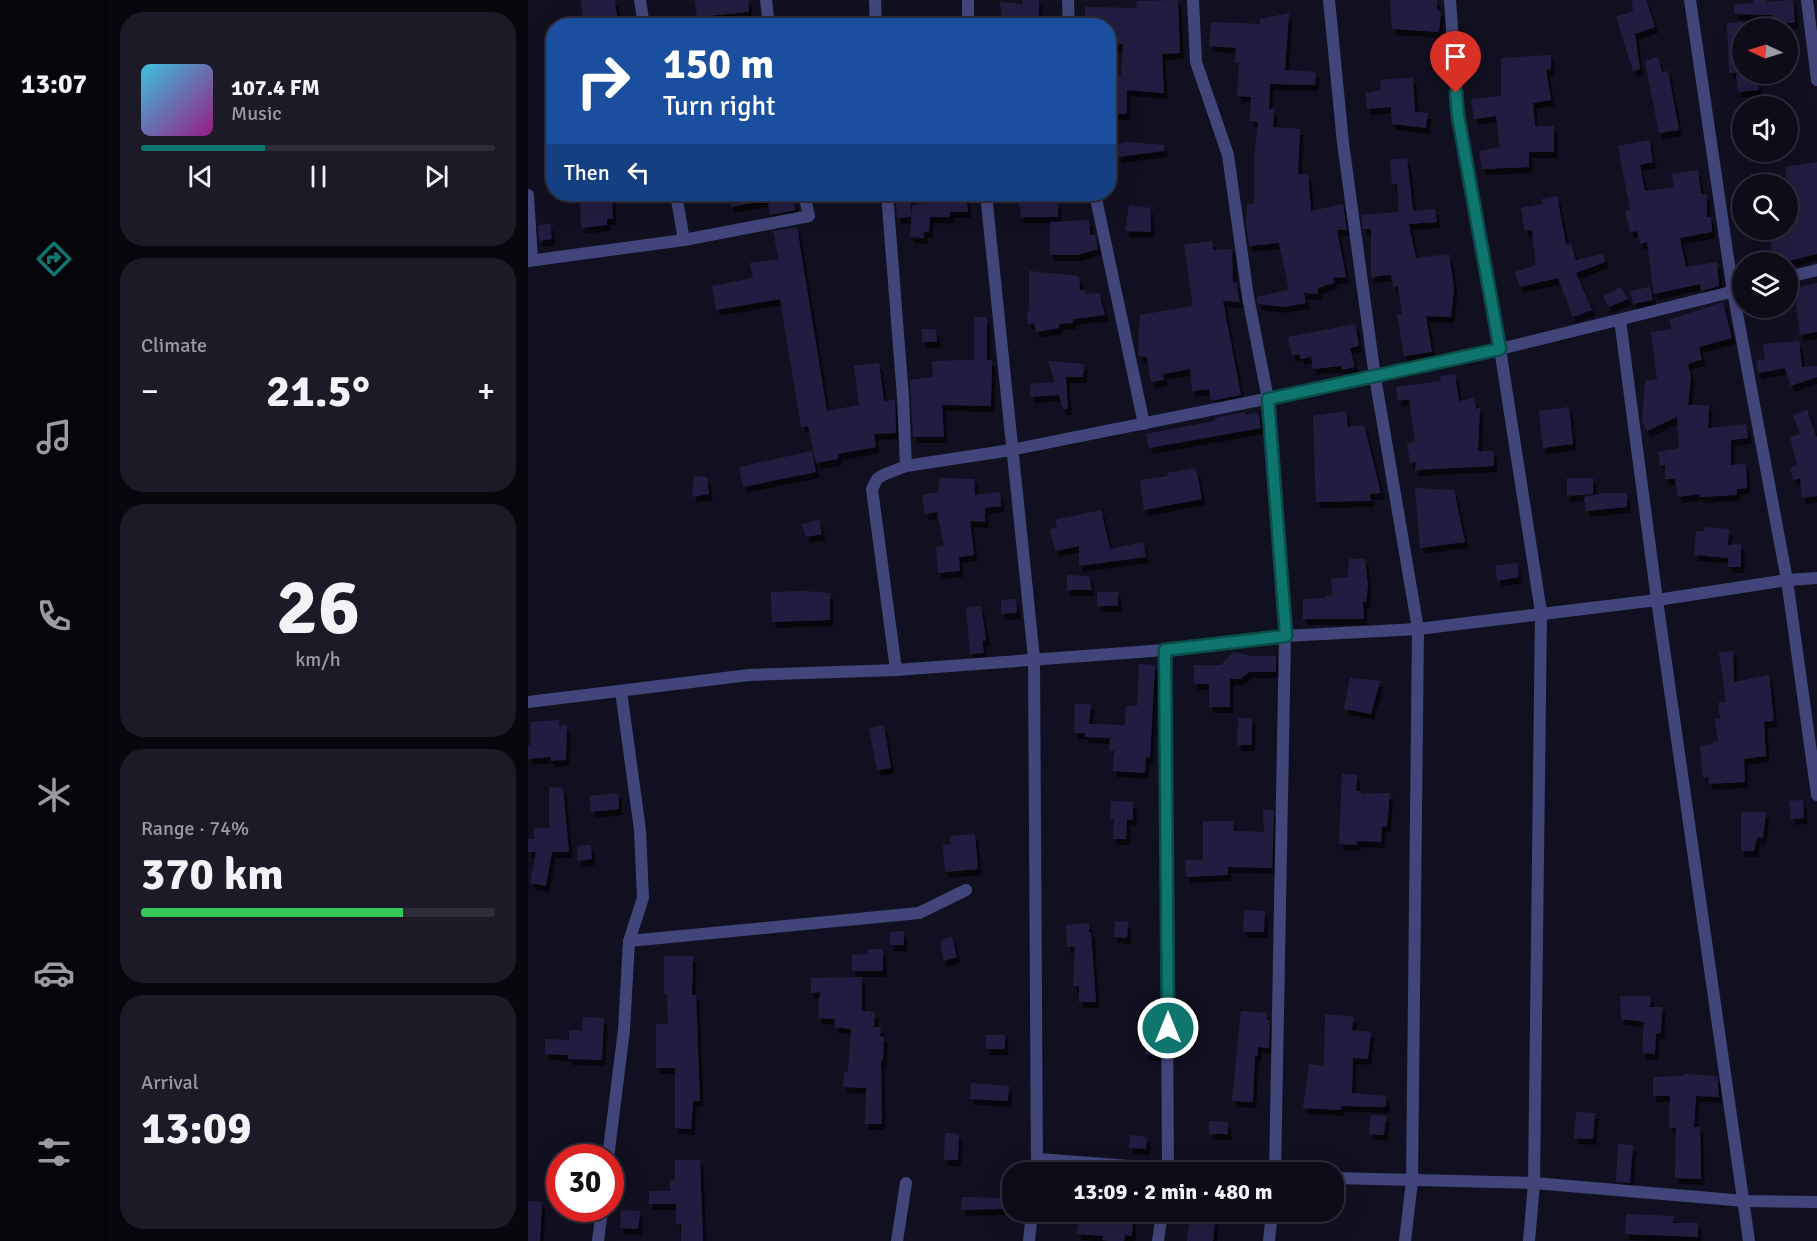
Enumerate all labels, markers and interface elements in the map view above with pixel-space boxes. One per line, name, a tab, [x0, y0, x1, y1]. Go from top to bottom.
north arrow	[1732, 18, 1798, 84]
map controls	[1732, 18, 1798, 318]
pin	[1430, 31, 1481, 93]
text: 150 m	[663, 39, 774, 90]
icon: arrive	[1439, 40, 1472, 73]
icon: right	[564, 42, 642, 120]
text: 13:07	[21, 68, 87, 101]
text: 107.4 FM	[231, 74, 320, 101]
text: Turn right	[663, 90, 776, 123]
button: sound	[1732, 96, 1798, 162]
text: Music	[231, 101, 282, 126]
icon: left	[622, 156, 655, 189]
text: Then	[564, 159, 610, 186]
icon: previous	[184, 160, 217, 193]
icon: pause	[302, 160, 335, 193]
icon: next	[420, 160, 453, 193]
button: search	[1732, 174, 1798, 240]
icon: directions	[33, 238, 75, 280]
button: layers	[1732, 252, 1798, 318]
text: Climate	[141, 333, 207, 358]
text: 21.5°	[266, 364, 370, 419]
text: −	[141, 371, 159, 412]
text: +	[477, 371, 495, 412]
icon: music	[33, 416, 75, 458]
text: 26	[276, 560, 360, 656]
icon: phone	[33, 595, 75, 637]
text: km/h	[295, 647, 341, 672]
icon: climate	[33, 774, 75, 816]
text: Range · 74%	[141, 816, 249, 841]
text: 370 km	[141, 847, 284, 902]
icon: car	[33, 952, 75, 994]
position arrow	[1136, 996, 1200, 1060]
text: Arrival	[141, 1070, 199, 1095]
text: 13:09	[141, 1101, 251, 1156]
icon: filters	[33, 1131, 75, 1173]
speed limit sign: 30	[546, 1144, 624, 1222]
text: 13:09 · 2 min · 480 m	[1073, 1178, 1273, 1205]

